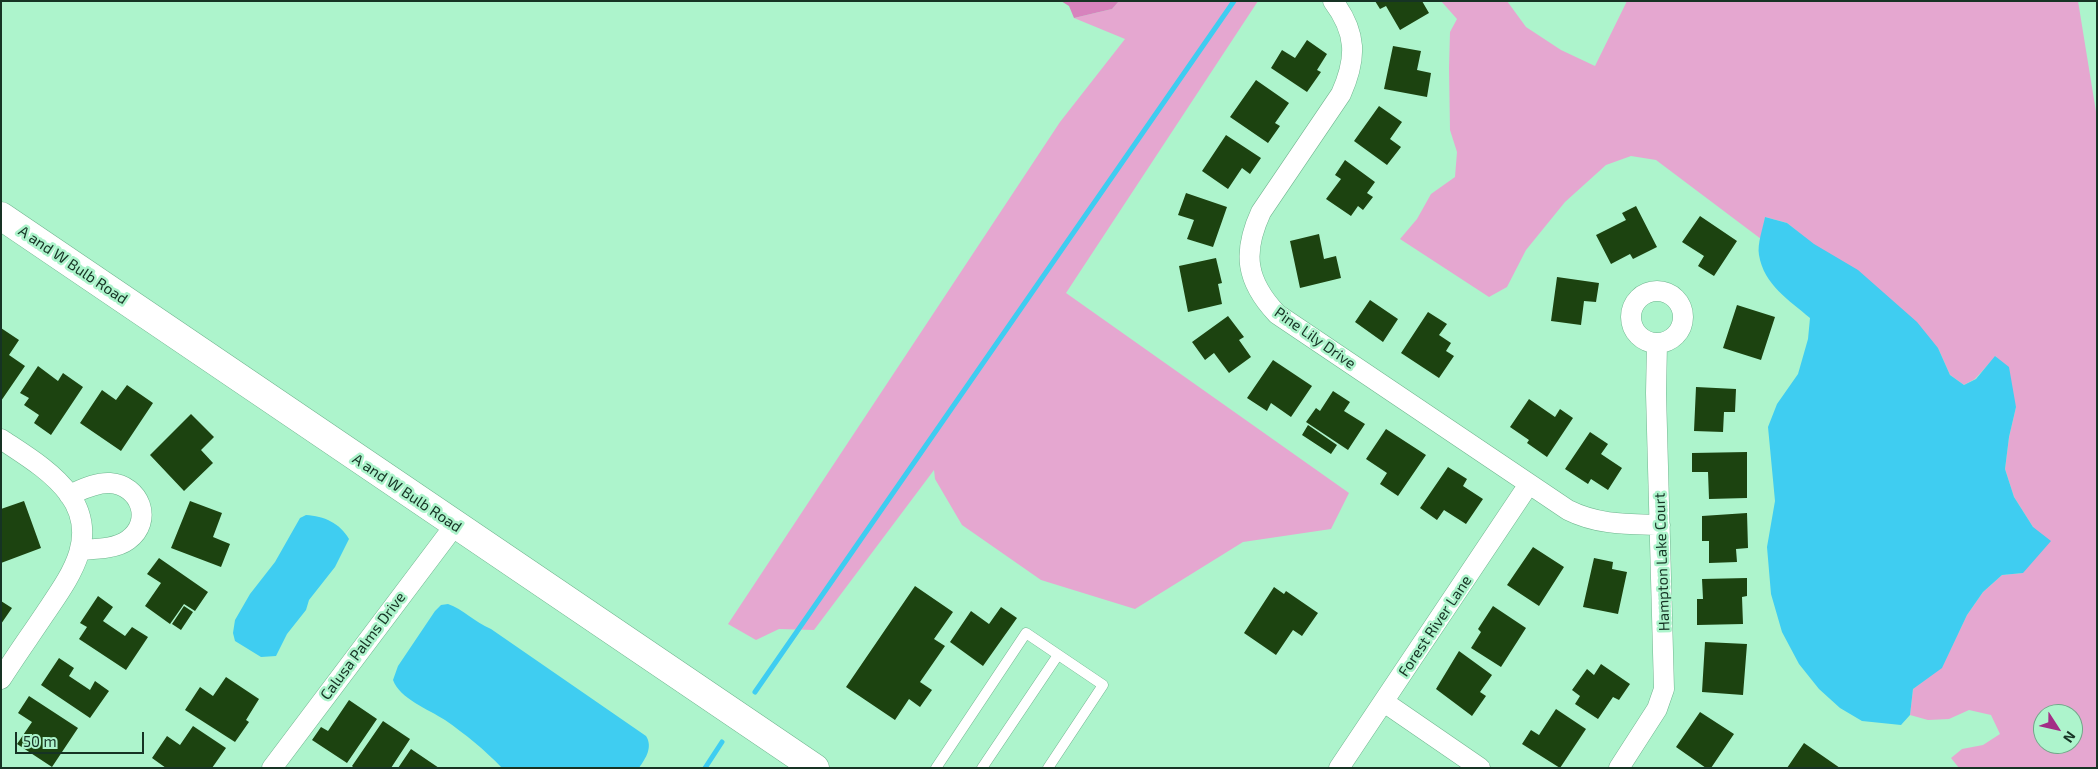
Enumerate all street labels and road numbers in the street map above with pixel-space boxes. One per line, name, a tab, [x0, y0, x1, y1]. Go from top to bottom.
street label: A and W Bulb Road	[15, 222, 131, 308]
street label: Pine Lily Drive	[1271, 303, 1359, 373]
street label: A and W Bulb Road	[349, 450, 465, 536]
street label: Hampton Lake Court	[1651, 492, 1673, 632]
street label: Forest River Lane	[1395, 572, 1475, 680]
street label: Calusa Palms Drive	[317, 589, 409, 703]

